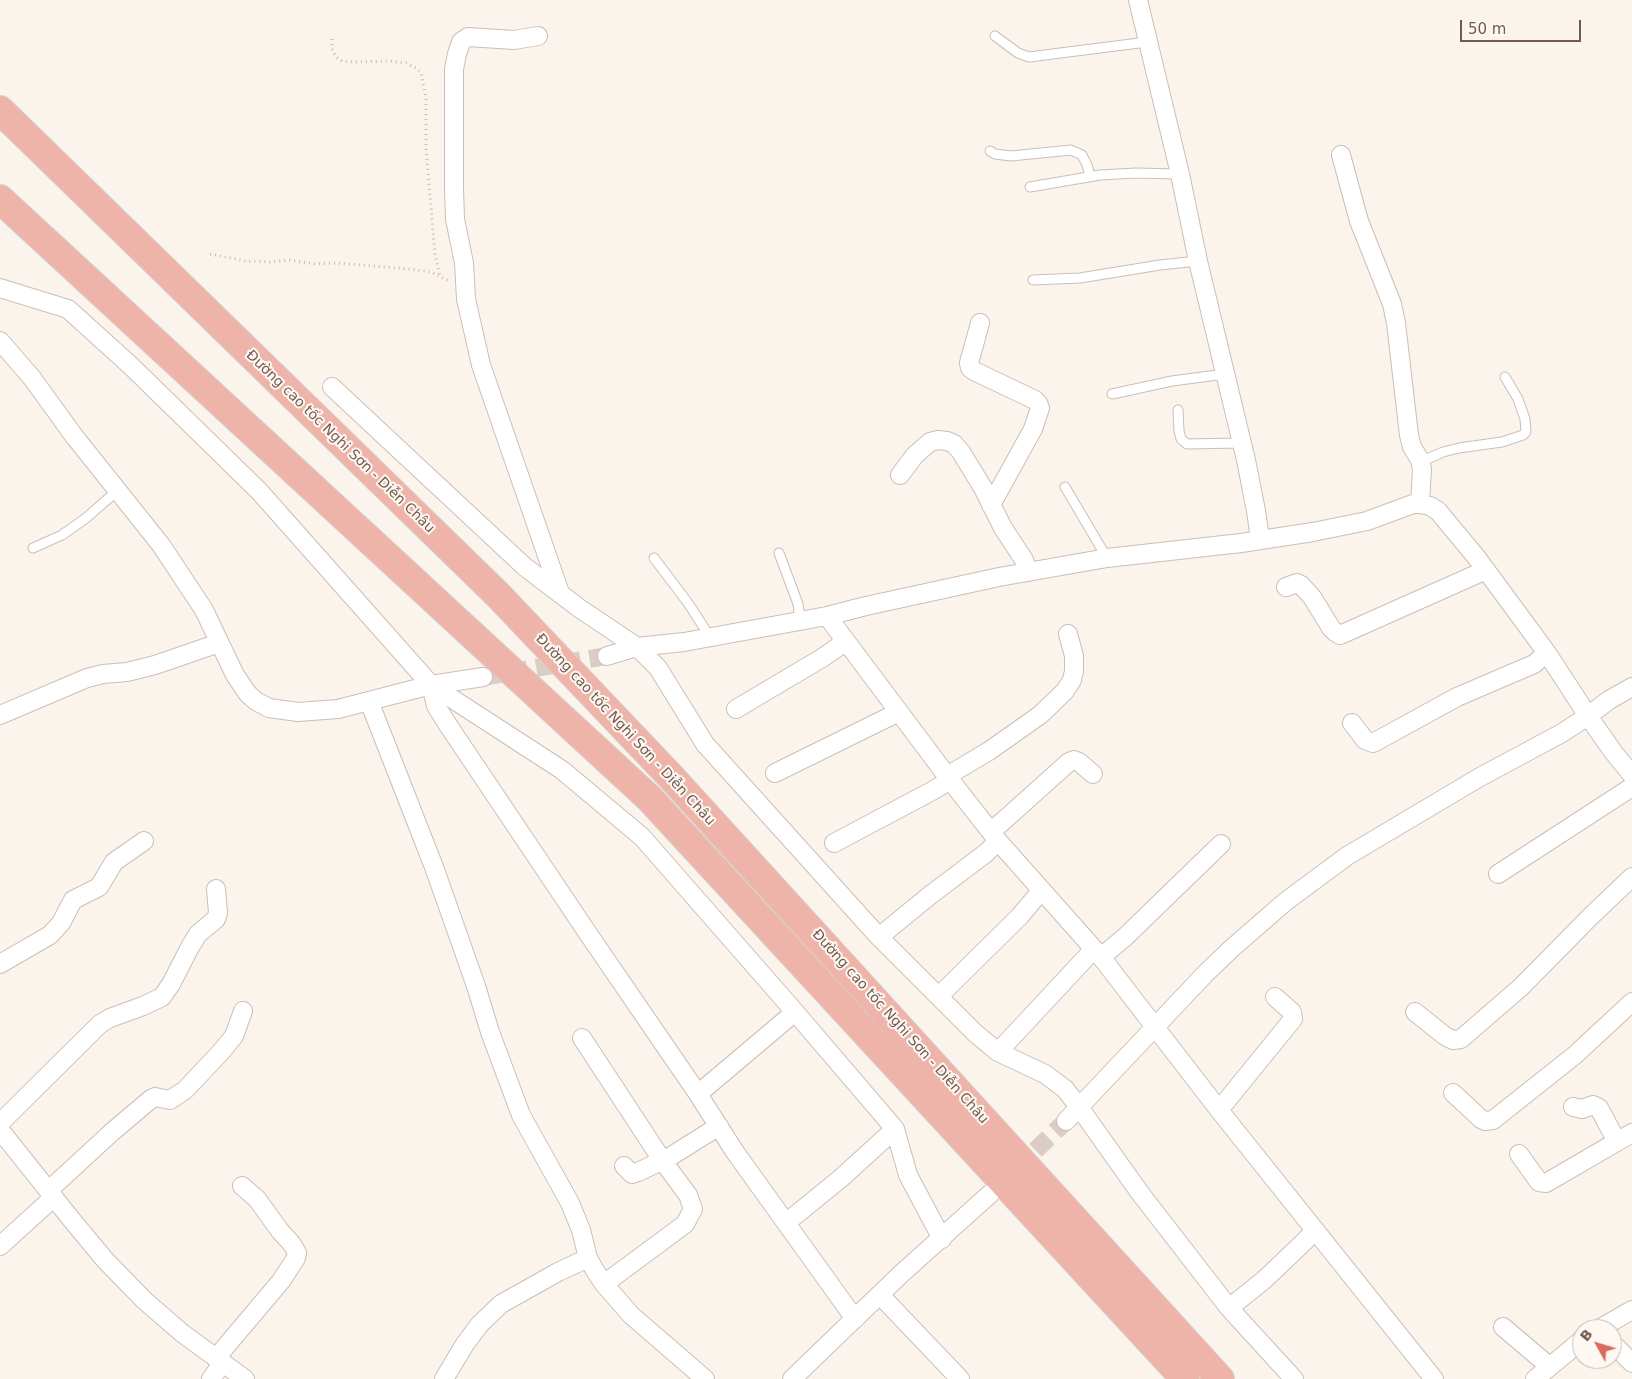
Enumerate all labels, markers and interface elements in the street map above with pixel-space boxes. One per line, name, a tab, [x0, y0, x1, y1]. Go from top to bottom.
scale bar	[1462, 10, 1583, 42]
text: 50 m	[1468, 20, 1506, 38]
street label: Đường cao tốc Nghi Sơn - Diễn Châu	[242, 347, 438, 537]
street label: Đường cao tốc Nghi Sơn - Diễn Châu	[532, 631, 718, 829]
street label: Đường cao tốc Nghi Sơn - Diễn Châu	[808, 926, 992, 1128]
north arrow	[1572, 1319, 1622, 1369]
text: B	[1577, 1326, 1596, 1344]

